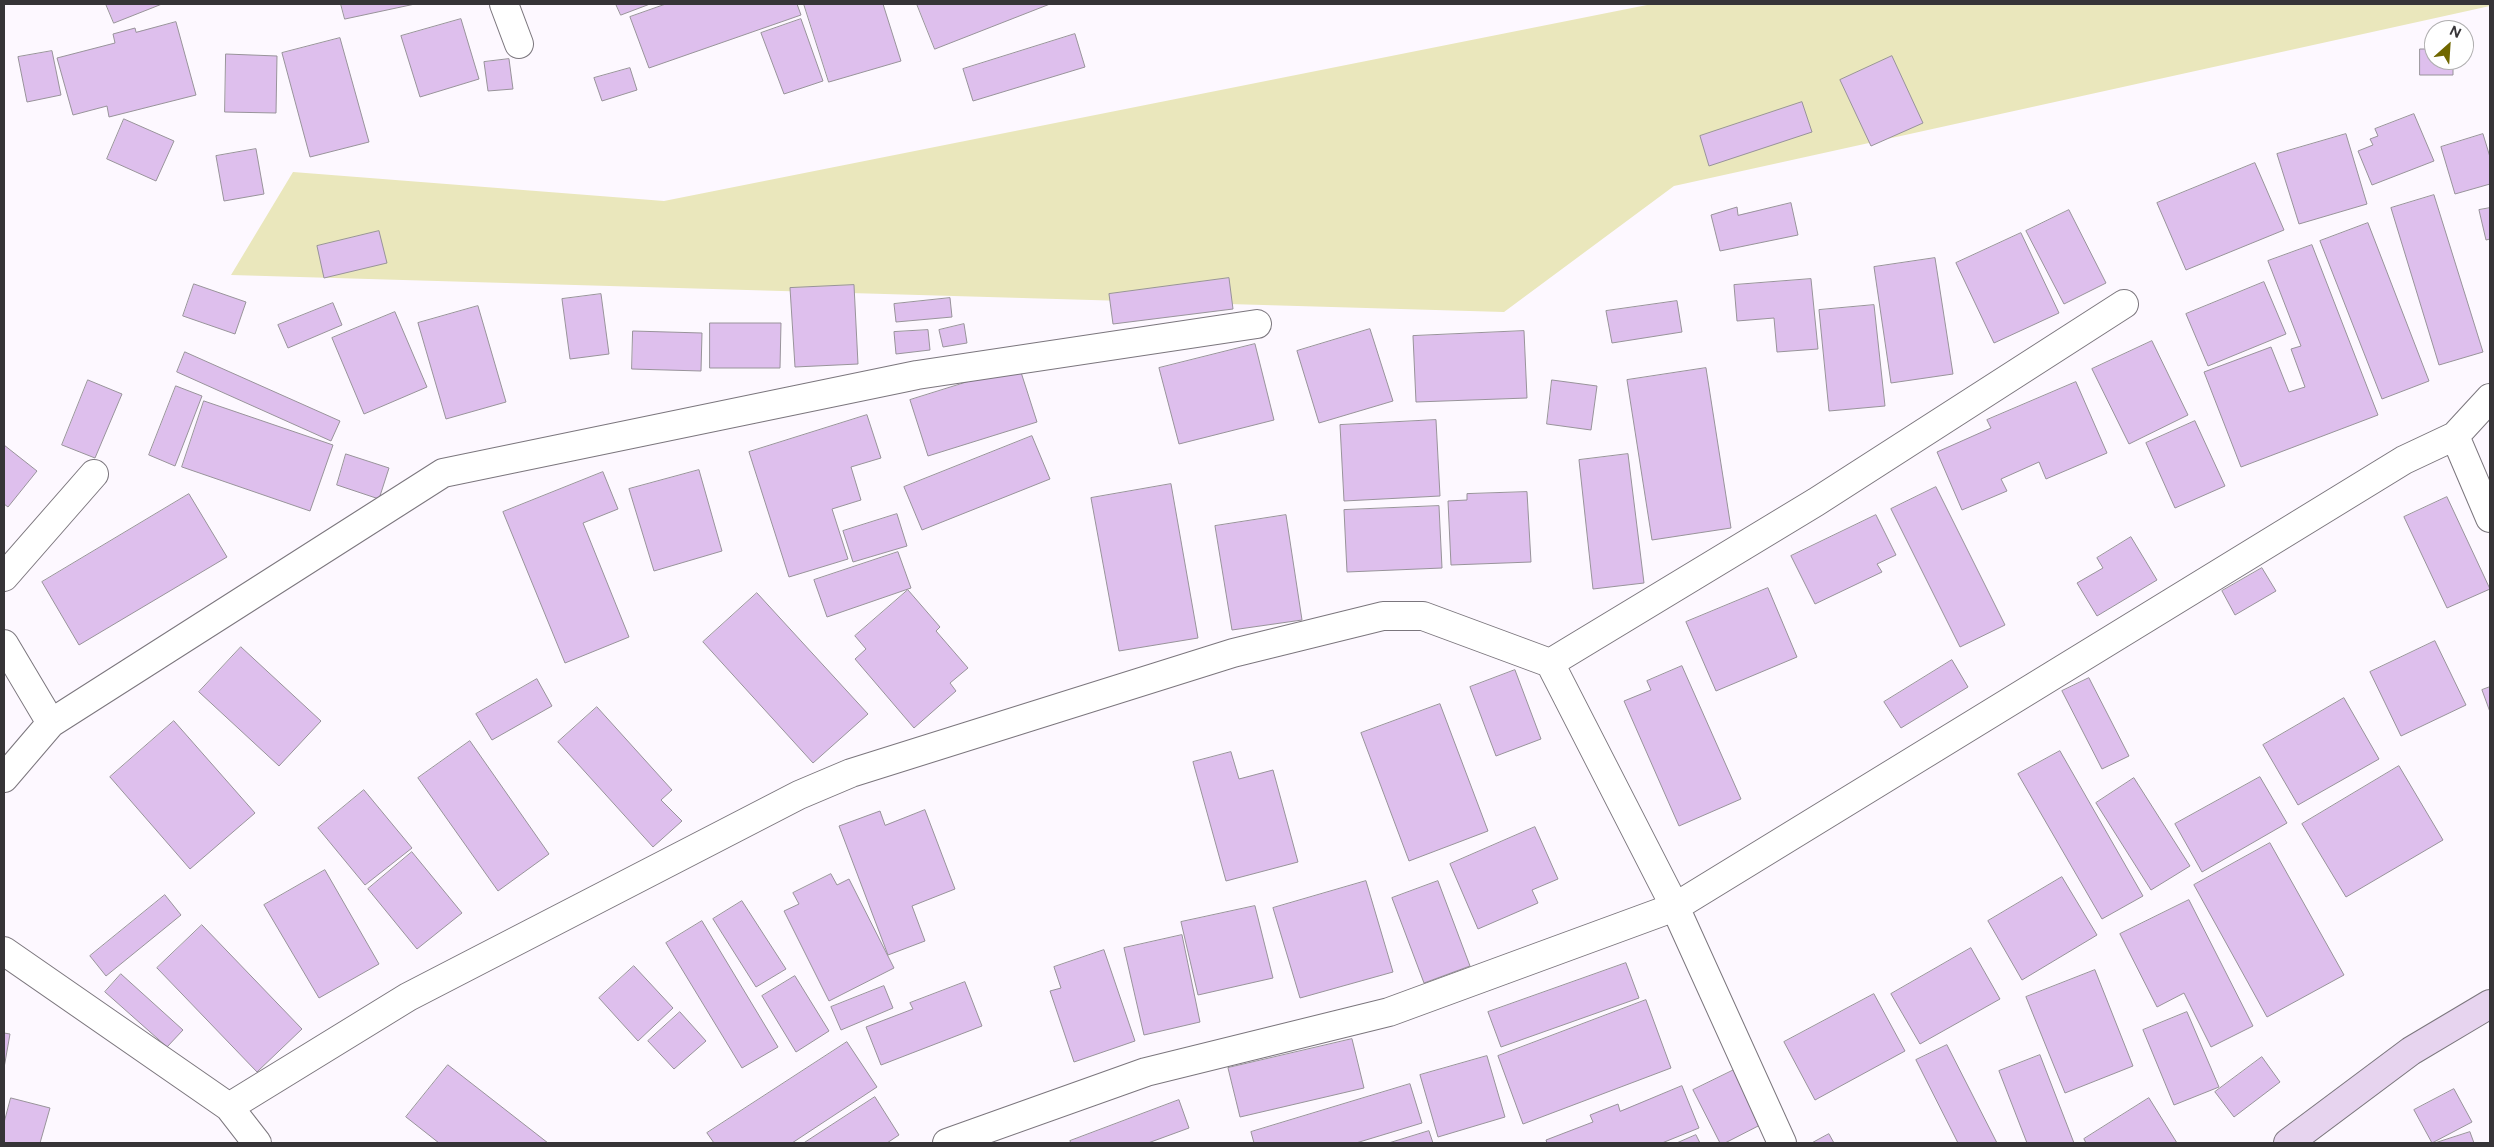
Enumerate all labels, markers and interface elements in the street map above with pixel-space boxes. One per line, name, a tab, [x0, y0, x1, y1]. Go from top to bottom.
north arrow	[2424, 20, 2474, 70]
text: N	[2447, 22, 2464, 42]

